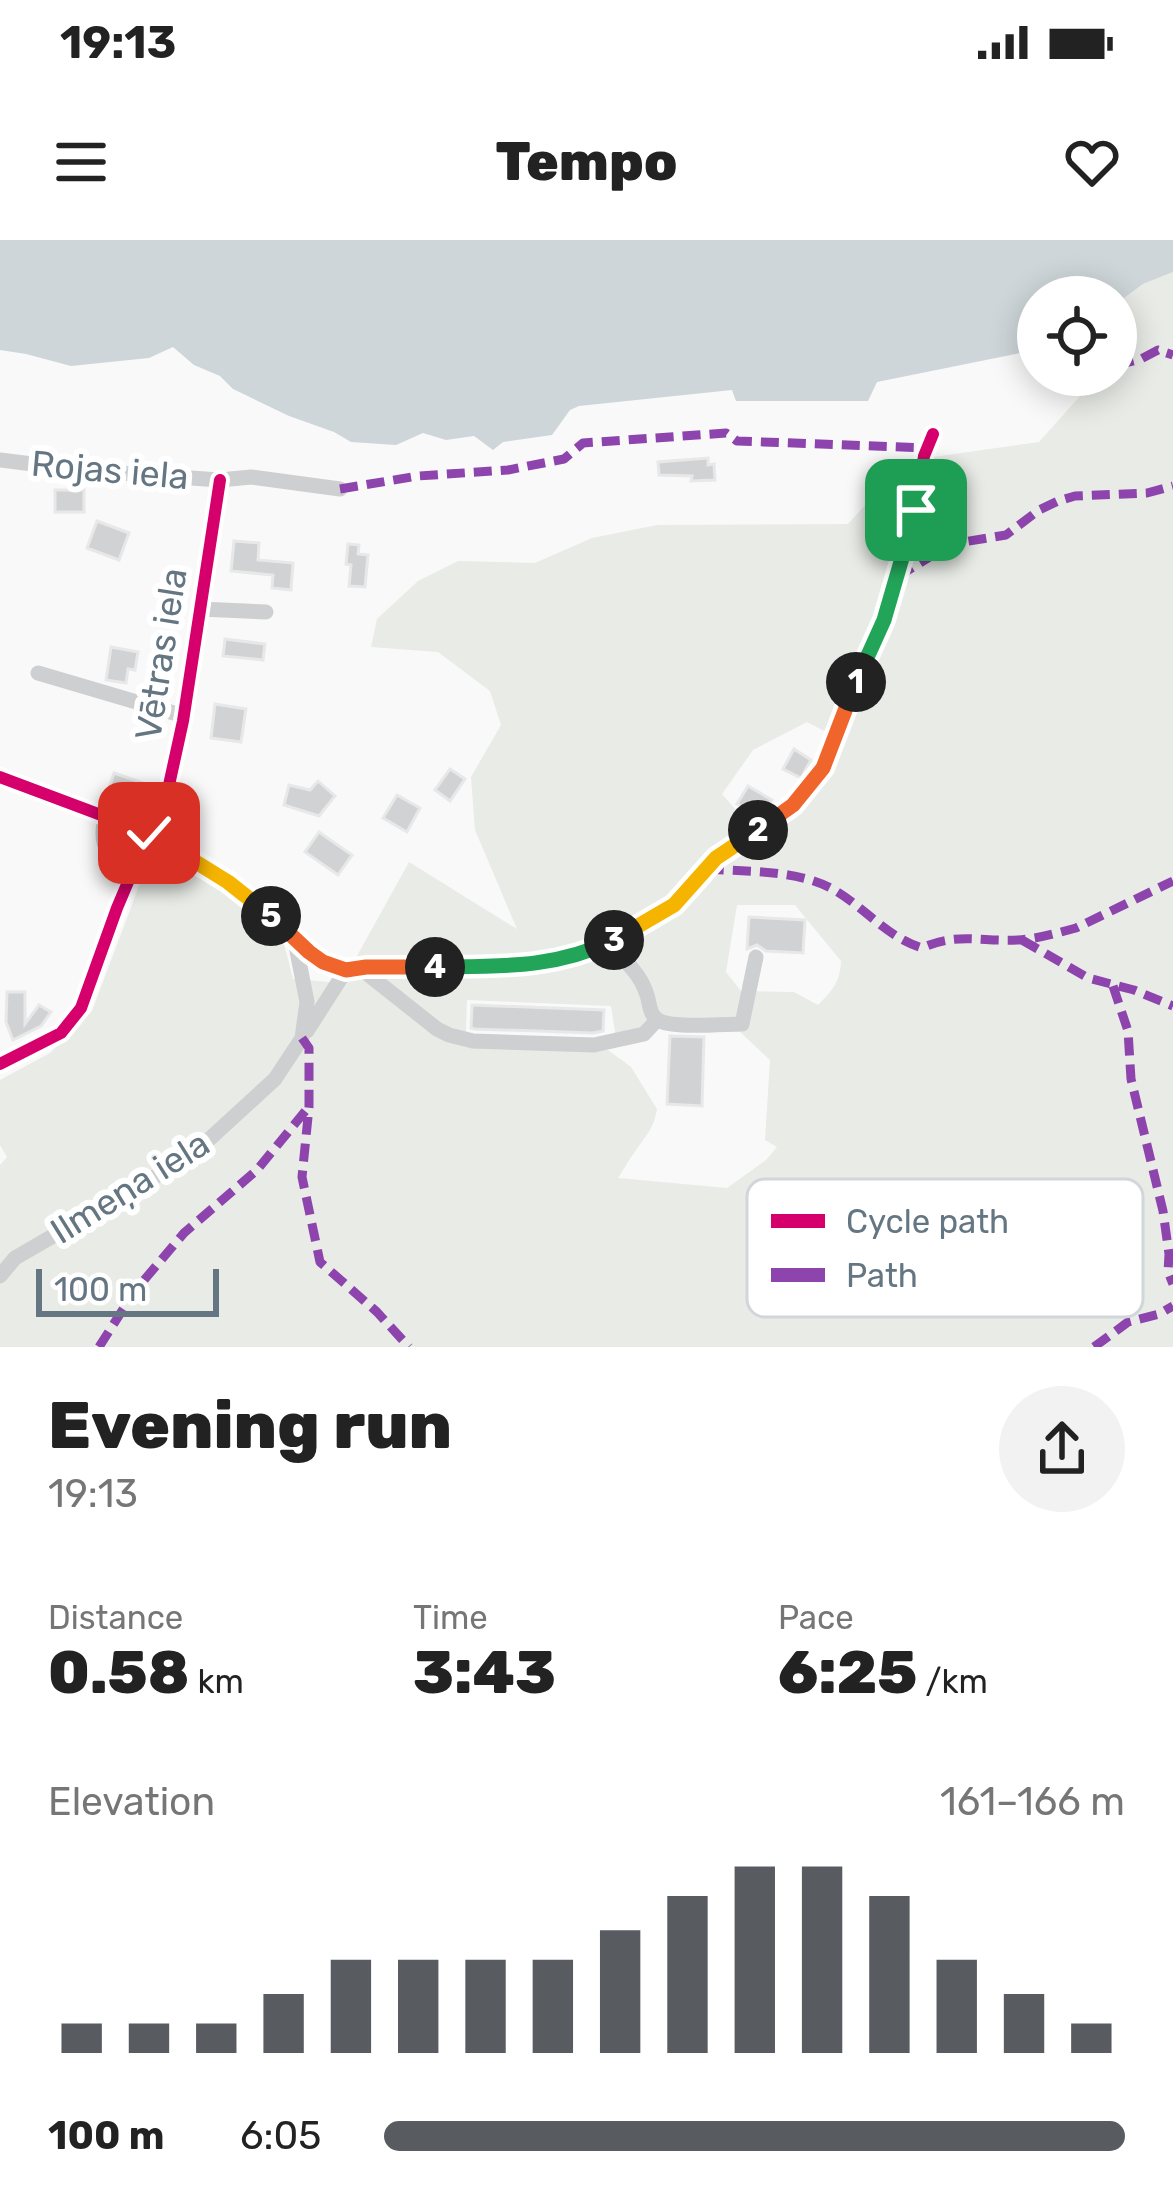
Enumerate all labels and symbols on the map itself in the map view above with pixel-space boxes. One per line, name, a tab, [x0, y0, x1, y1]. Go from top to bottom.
street label: Rojas iela	[30, 442, 190, 498]
pin	[865, 459, 967, 561]
street label: Vētras iela	[126, 565, 196, 743]
pin: 1	[826, 652, 886, 712]
pin	[98, 782, 200, 884]
pin: 2	[728, 800, 788, 860]
pin: 5	[241, 886, 301, 946]
pin: 3	[584, 910, 644, 970]
pin: 4	[405, 937, 465, 997]
street label: Ilmeņa iela	[43, 1121, 217, 1253]
legend	[747, 1179, 1143, 1317]
text: Cycle path	[846, 1202, 1009, 1241]
text: Path	[846, 1256, 918, 1295]
scale bar	[36, 1263, 219, 1316]

